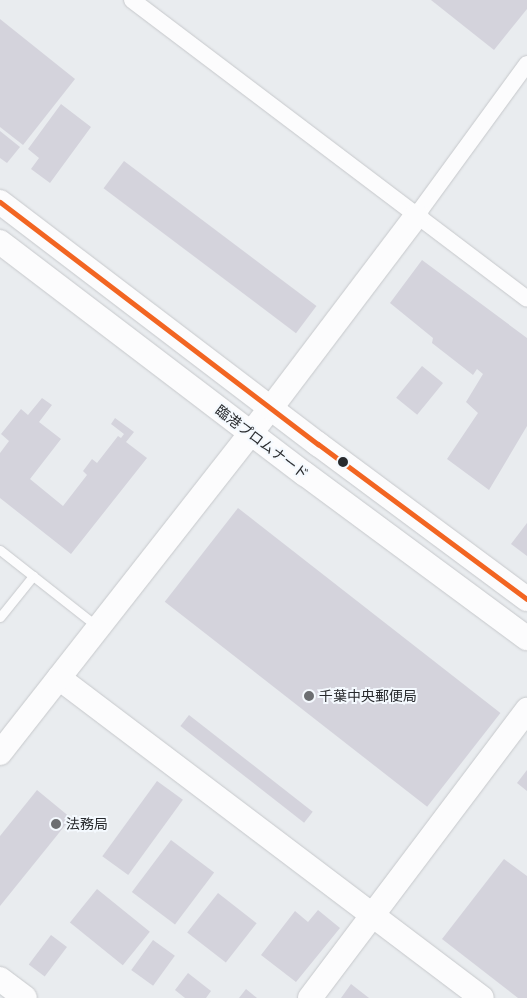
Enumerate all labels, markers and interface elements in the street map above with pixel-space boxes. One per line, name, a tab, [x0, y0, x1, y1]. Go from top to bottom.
street label: 臨港プロムナード	[212, 402, 312, 482]
unlabelled marker	[338, 457, 348, 467]
place label: 千葉中央郵便局	[319, 688, 417, 704]
marker: 千葉中央郵便局	[303, 690, 315, 702]
place label: 法務局	[66, 816, 108, 832]
marker: 法務局	[50, 818, 62, 830]

